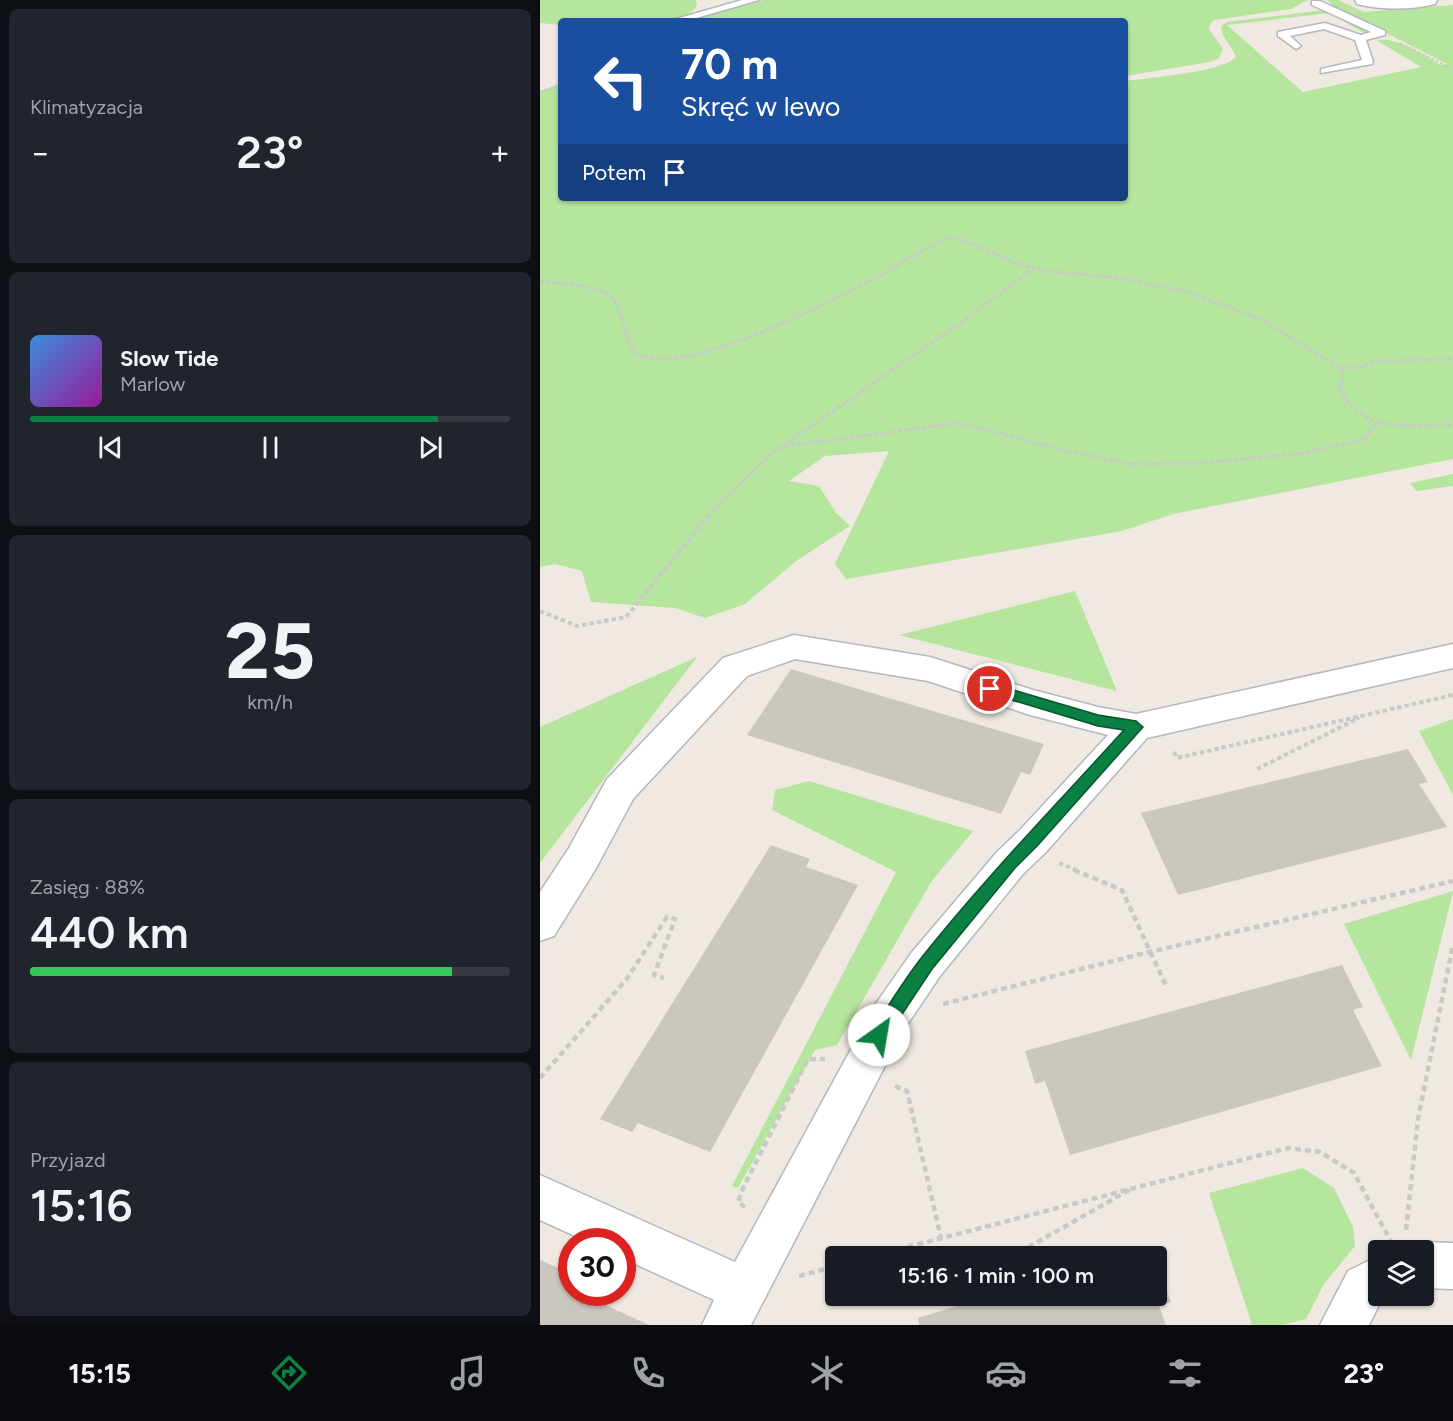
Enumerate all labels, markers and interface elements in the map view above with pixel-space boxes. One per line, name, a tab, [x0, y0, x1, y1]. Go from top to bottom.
text: 70 m	[681, 39, 778, 90]
icon: left	[582, 42, 660, 120]
text: Skręć w lewo	[681, 90, 841, 123]
text: Klimatyzacja	[30, 95, 143, 119]
text: 23°	[236, 125, 304, 179]
text: −	[30, 133, 51, 172]
text: +	[489, 133, 510, 172]
icon: arrive	[658, 156, 691, 189]
text: Potem	[582, 159, 646, 186]
text: Slow Tide	[120, 345, 219, 372]
text: Marlow	[120, 372, 185, 396]
icon: previous	[94, 431, 127, 464]
icon: pause	[254, 431, 287, 464]
icon: next	[414, 431, 447, 464]
text: 25	[225, 604, 315, 698]
pin	[964, 663, 1015, 714]
icon: arrive	[973, 672, 1006, 705]
text: km/h	[247, 690, 293, 714]
text: Zasięg · 88%	[30, 875, 145, 899]
text: 440 km	[30, 905, 189, 959]
position arrow	[847, 1003, 911, 1067]
text: Przyjazd	[30, 1148, 106, 1172]
text: 15:16	[30, 1178, 132, 1232]
speed limit sign: 30	[558, 1228, 636, 1306]
map controls	[1368, 1240, 1434, 1306]
button: layers	[1368, 1240, 1434, 1306]
text: 15:16 · 1 min · 100 m	[898, 1262, 1094, 1289]
icon: directions	[268, 1352, 310, 1394]
icon: music	[447, 1352, 489, 1394]
icon: phone	[627, 1352, 669, 1394]
icon: climate	[806, 1352, 848, 1394]
icon: car	[985, 1352, 1027, 1394]
icon: filters	[1164, 1352, 1206, 1394]
text: 15:15	[69, 1357, 131, 1390]
text: 23°	[1343, 1357, 1384, 1390]

